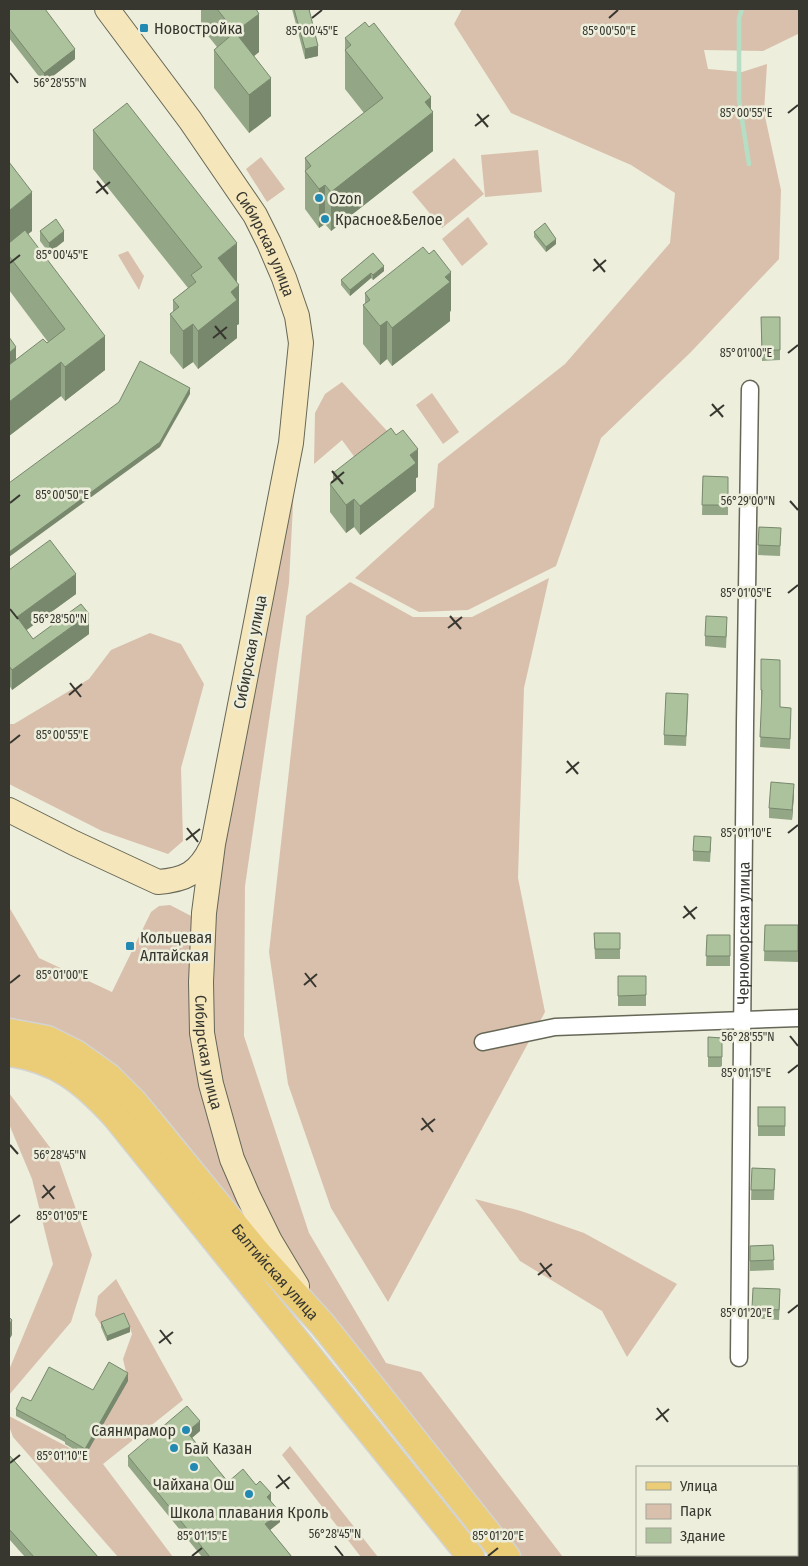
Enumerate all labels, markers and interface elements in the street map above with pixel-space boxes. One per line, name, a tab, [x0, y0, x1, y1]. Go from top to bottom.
place label: Новостройка	[154, 19, 243, 38]
marker: Новостройка	[138, 22, 150, 34]
text: 85°00'45"E	[286, 24, 339, 38]
text: 85°00'50"E	[582, 24, 636, 38]
text: 56°28'55"N	[34, 76, 86, 90]
text: 85°00'55"E	[720, 106, 773, 120]
street label: Сибирская улица	[232, 187, 299, 299]
place label: Ozon	[329, 189, 362, 208]
marker: Ozon	[313, 192, 325, 204]
place label: Красное&Белое	[335, 210, 443, 229]
marker: Красное&Белое	[319, 213, 331, 225]
text: 85°00'45"E	[36, 248, 89, 262]
text: 85°01'00"E	[720, 346, 773, 360]
text: 85°00'50"E	[35, 488, 89, 502]
text: 56°29'00"N	[721, 494, 775, 508]
text: 85°01'05"E	[720, 586, 772, 600]
street label: Сибирская улица	[230, 593, 270, 711]
text: 56°28'50"N	[33, 612, 87, 626]
text: 85°00'55"E	[36, 728, 89, 742]
text: 85°01'10"E	[720, 826, 772, 840]
street label: Черноморская улица	[733, 861, 753, 1004]
place label: Кольцевая Алтайская	[140, 928, 212, 965]
marker: Кольцевая Алтайская	[124, 940, 136, 952]
text: 85°01'00"E	[36, 968, 89, 982]
street label: Сибирская улица	[192, 995, 227, 1112]
text: 56°28'55"N	[722, 1030, 774, 1044]
text: 85°01'15"E	[721, 1066, 771, 1080]
text: 56°28'45"N	[34, 1148, 86, 1162]
text: 85°01'05"E	[36, 1209, 88, 1223]
street label: Балтийская улица	[228, 1220, 323, 1324]
text: 85°01'20"E	[720, 1306, 772, 1320]
place label: Саянмрамор	[91, 1421, 176, 1440]
marker: Саянмрамор	[180, 1424, 192, 1436]
place label: Бай Казан	[184, 1439, 252, 1458]
marker: Бай Казан	[168, 1442, 180, 1454]
text: 85°01'10"E	[36, 1449, 88, 1463]
marker: Чайхана Ош	[188, 1461, 200, 1473]
legend	[636, 1466, 798, 1556]
place label: Чайхана Ош	[153, 1475, 235, 1494]
text: Улица	[679, 1477, 718, 1495]
marker: Школа плавания Кроль	[243, 1488, 255, 1500]
text: Парк	[680, 1502, 711, 1520]
place label: Школа плавания Кроль	[170, 1503, 328, 1522]
text: 56°28'45"N	[309, 1527, 361, 1541]
text: Здание	[680, 1527, 726, 1545]
text: 85°01'15"E	[177, 1529, 227, 1543]
text: 85°01'20"E	[472, 1529, 524, 1543]

